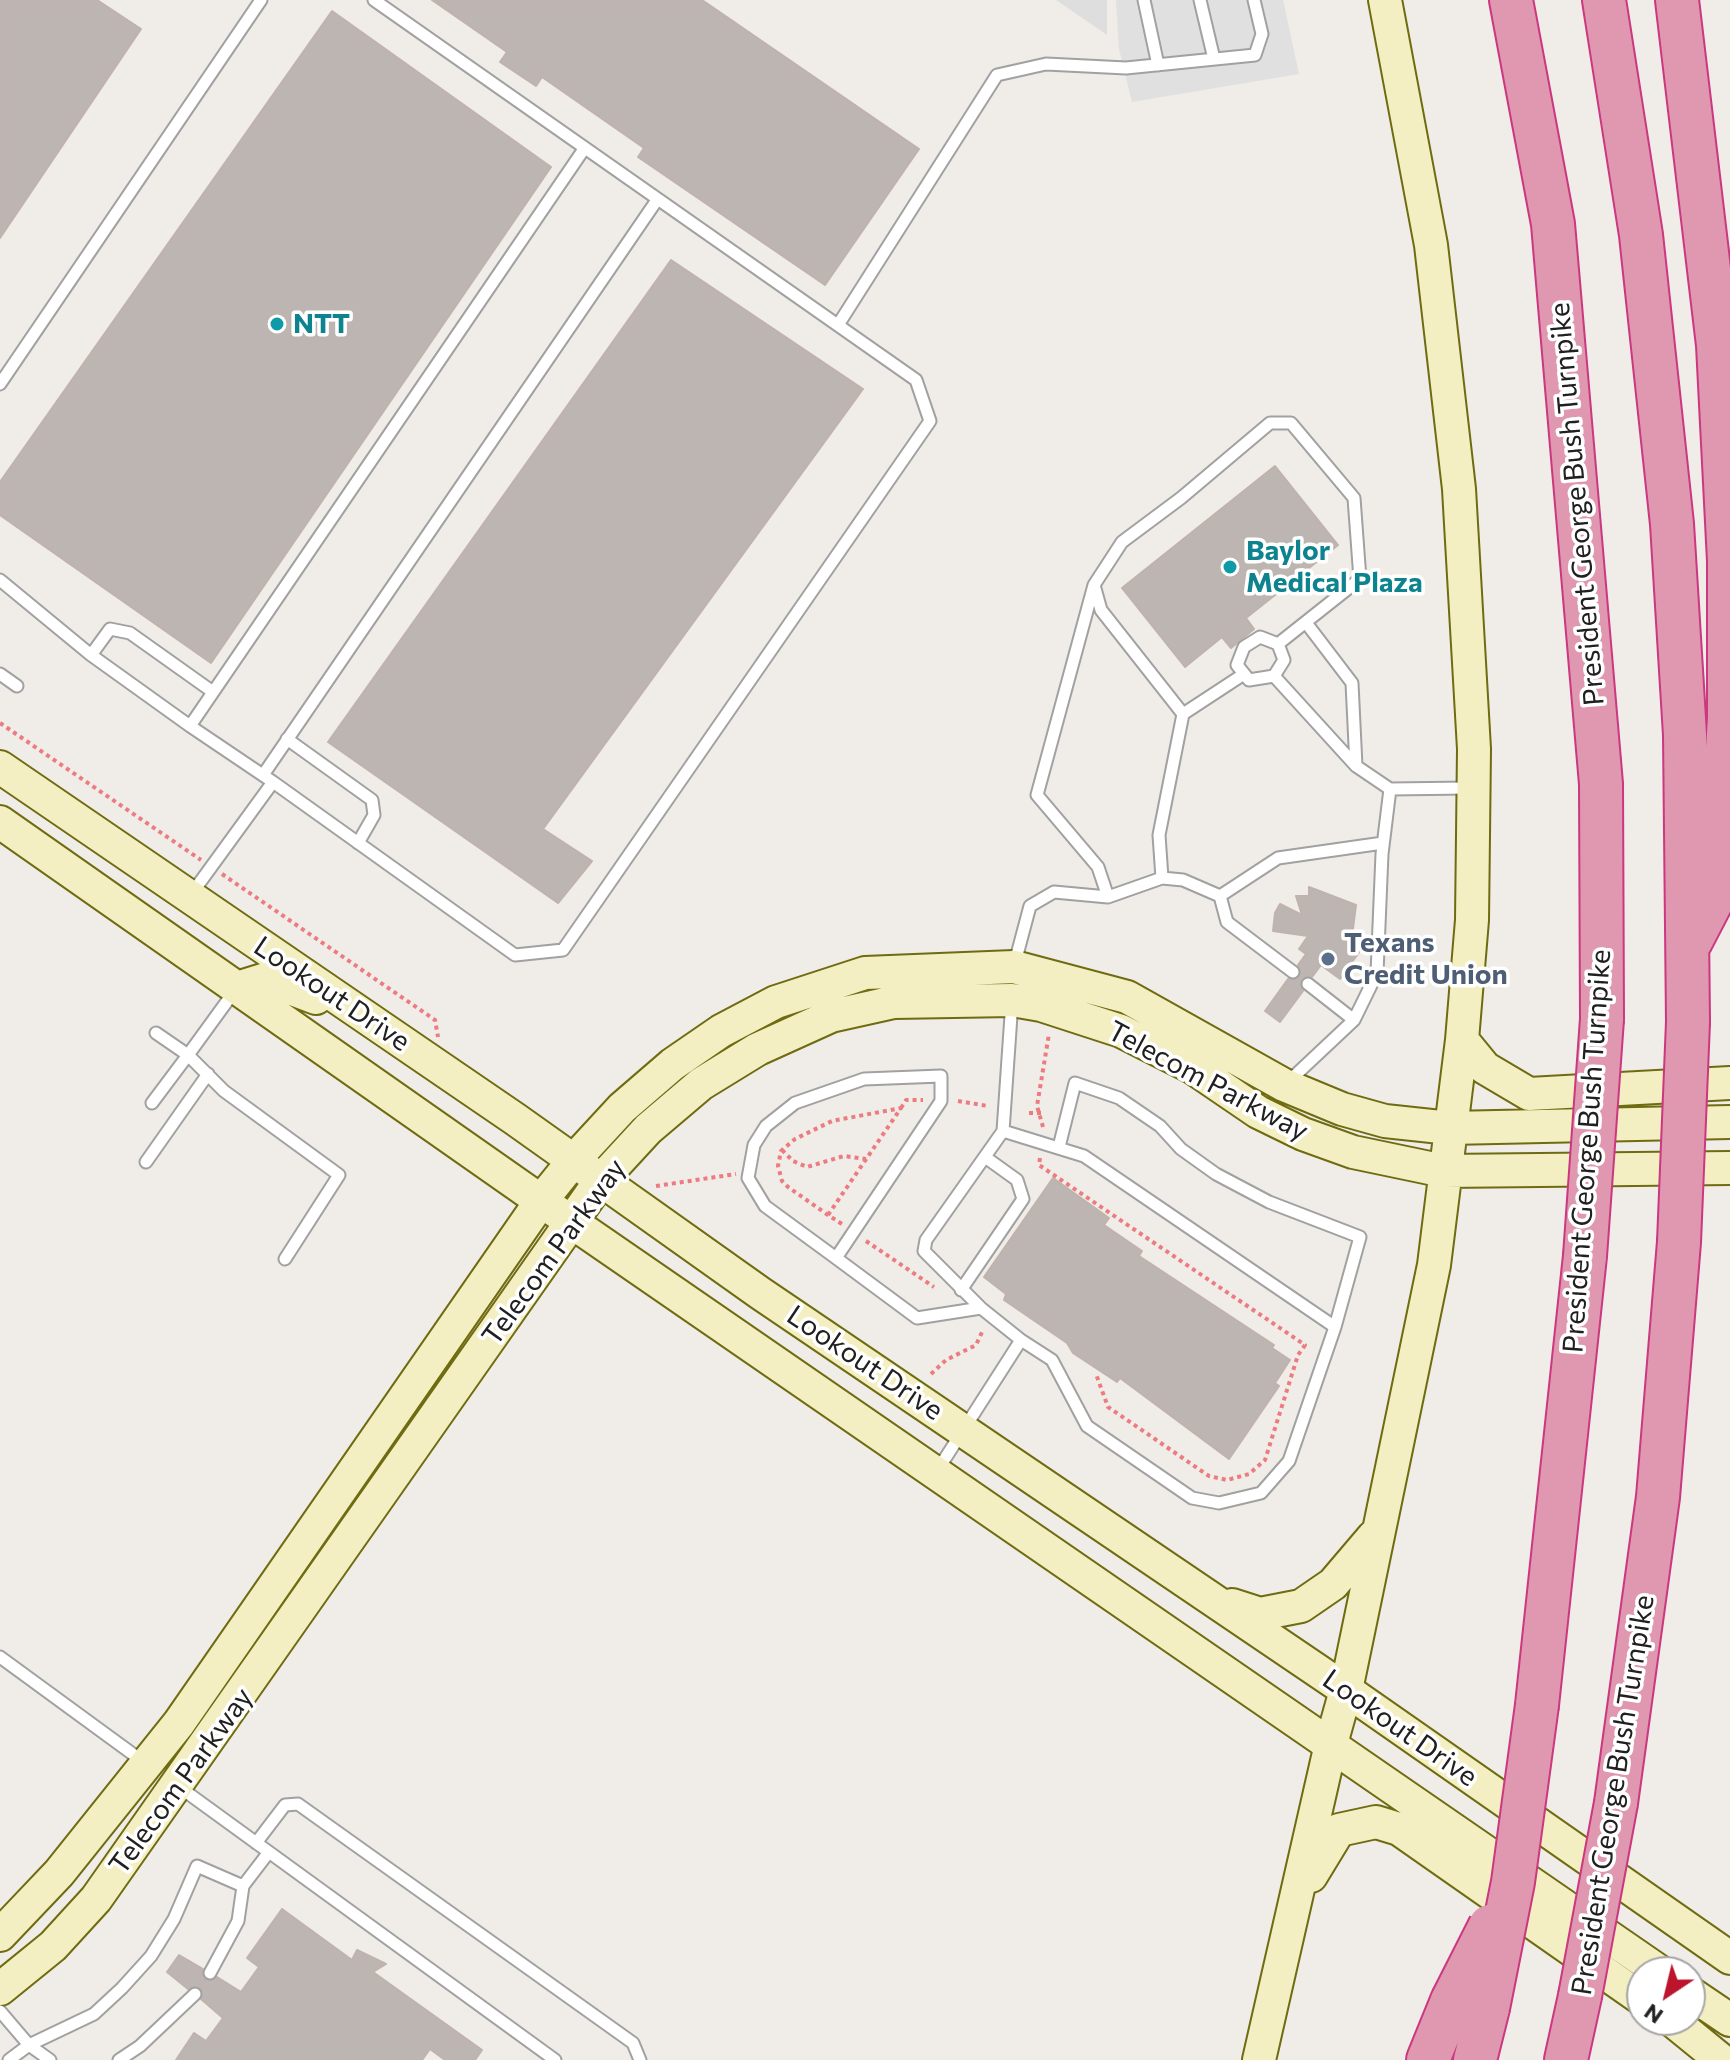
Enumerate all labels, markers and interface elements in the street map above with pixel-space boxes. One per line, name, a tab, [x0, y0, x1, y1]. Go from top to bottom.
street label: President George Bush Turnpike	[1543, 301, 1611, 707]
place label: NTT	[293, 307, 350, 341]
marker: NTT	[268, 315, 286, 333]
place label: Baylor Medical Plaza	[1246, 534, 1423, 600]
marker: Baylor Medical Plaza	[1221, 558, 1239, 576]
place label: Texans Credit Union	[1344, 926, 1508, 992]
street label: Lookout Drive	[248, 929, 416, 1059]
street label: President George Bush Turnpike	[1556, 948, 1618, 1354]
marker: Texans Credit Union	[1319, 950, 1337, 968]
street label: Telecom Parkway	[1102, 1014, 1314, 1148]
street label: Telecom Parkway	[475, 1152, 633, 1352]
street label: Lookout Drive	[781, 1298, 949, 1428]
street label: President George Bush Turnpike	[1565, 1593, 1661, 1997]
street label: Lookout Drive	[1316, 1662, 1484, 1794]
street label: Telecom Parkway	[102, 1681, 260, 1881]
north arrow	[1626, 1956, 1706, 2036]
text: N	[1639, 1999, 1668, 2030]

